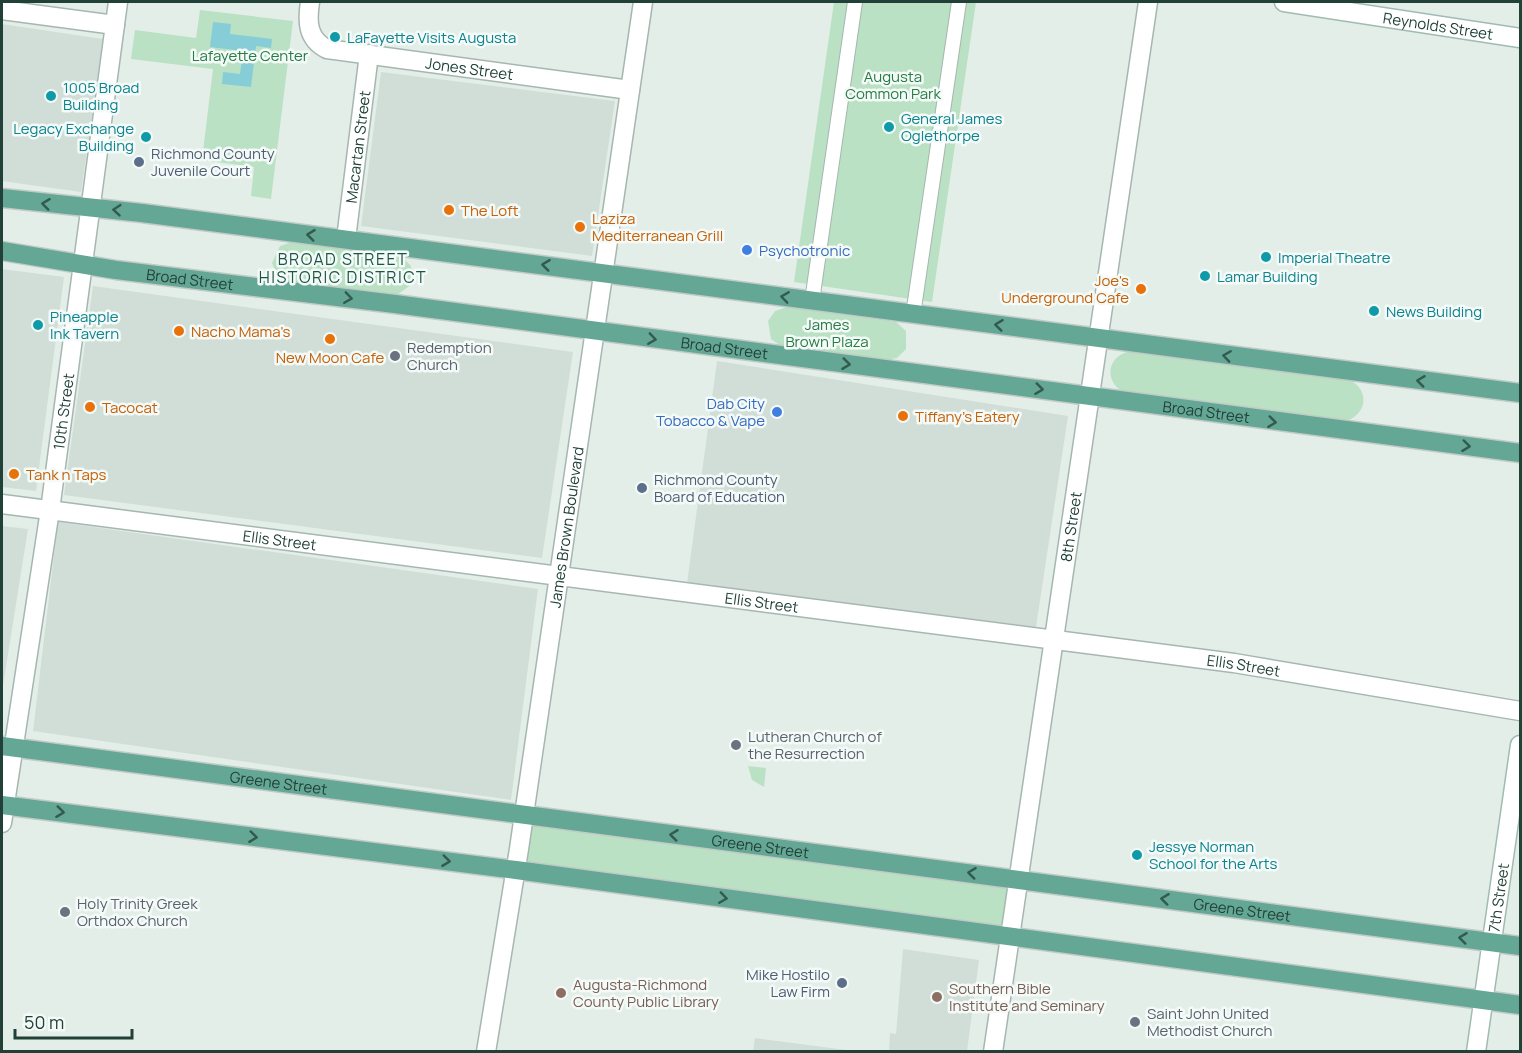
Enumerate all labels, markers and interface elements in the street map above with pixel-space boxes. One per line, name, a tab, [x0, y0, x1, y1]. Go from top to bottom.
street label: Reynolds Street	[1382, 7, 1495, 44]
place label: LaFayette Visits Augusta	[347, 27, 516, 48]
marker: LaFayette Visits Augusta	[328, 30, 342, 44]
park label: Lafayette Center	[192, 45, 309, 66]
street label: Jones Street	[424, 52, 515, 85]
park label: Augusta Common Park	[845, 66, 941, 104]
place label: 1005 Broad Building	[63, 77, 139, 115]
marker: 1005 Broad Building	[44, 89, 58, 103]
street label: Macartan Street	[340, 89, 375, 204]
place label: General James Oglethorpe	[901, 108, 1002, 146]
place label: Legacy Exchange Building	[13, 118, 134, 156]
marker: General James Oglethorpe	[882, 120, 896, 134]
marker: Legacy Exchange Building	[139, 130, 153, 144]
place label: Richmond County Juvenile Court	[151, 143, 275, 181]
marker: Richmond County Juvenile Court	[132, 155, 146, 169]
one-way arrow	[41, 198, 50, 210]
place label: The Loft	[461, 200, 518, 221]
marker: The Loft	[442, 203, 456, 217]
one-way arrow	[113, 204, 122, 217]
place label: Laziza Mediterranean Grill	[592, 208, 723, 246]
marker: Laziza Mediterranean Grill	[573, 220, 587, 234]
one-way arrow	[306, 229, 315, 241]
place label: Psychotronic	[759, 240, 850, 261]
marker: Psychotronic	[740, 243, 754, 257]
place label: Imperial Theatre	[1278, 247, 1391, 268]
district label: BROAD STREET HISTORIC DISTRICT	[259, 248, 427, 288]
marker: Imperial Theatre	[1259, 250, 1273, 264]
one-way arrow	[541, 260, 550, 272]
street label: Broad Street	[145, 263, 235, 295]
place label: Lamar Building	[1217, 266, 1318, 287]
marker: Lamar Building	[1198, 269, 1212, 283]
place label: Joe's Underground Cafe	[1001, 270, 1129, 308]
marker: Joe's Underground Cafe	[1134, 282, 1148, 296]
one-way arrow	[343, 292, 352, 304]
one-way arrow	[780, 292, 789, 304]
place label: News Building	[1386, 301, 1482, 322]
marker: News Building	[1367, 304, 1381, 318]
place label: Pineapple Ink Tavern	[50, 306, 119, 344]
park label: James Brown Plaza	[785, 314, 869, 352]
marker: Pineapple Ink Tavern	[31, 318, 45, 332]
one-way arrow	[994, 319, 1003, 332]
place label: Nacho Mama's	[191, 321, 290, 342]
marker: Nacho Mama's	[172, 324, 186, 338]
street label: Broad Street	[680, 331, 769, 364]
marker: New Moon Cafe	[323, 332, 337, 346]
one-way arrow	[648, 332, 657, 344]
place label: Redemption Church	[407, 337, 492, 375]
place label: New Moon Cafe	[276, 347, 384, 368]
marker: Redemption Church	[388, 349, 402, 363]
one-way arrow	[1223, 350, 1232, 362]
one-way arrow	[841, 357, 850, 370]
street label: 10th Street	[48, 372, 79, 451]
one-way arrow	[1416, 375, 1425, 388]
one-way arrow	[1035, 382, 1044, 395]
place label: Dab City Tobacco & Vape	[656, 393, 765, 431]
street label: Broad Street	[1161, 395, 1251, 428]
place label: Tacocat	[102, 397, 158, 418]
marker: Tacocat	[83, 400, 97, 414]
marker: Dab City Tobacco & Vape	[770, 405, 784, 419]
place label: Tiffany's Eatery	[915, 406, 1020, 427]
marker: Tiffany's Eatery	[896, 409, 910, 423]
one-way arrow	[1268, 415, 1277, 427]
one-way arrow	[1461, 439, 1470, 452]
street label: James Brown Boulevard	[544, 445, 588, 609]
place label: Tank n Taps	[26, 464, 107, 485]
marker: Tank n Taps	[7, 467, 21, 481]
place label: Richmond County Board of Education	[654, 469, 785, 507]
marker: Richmond County Board of Education	[635, 481, 649, 495]
street label: 8th Street	[1055, 490, 1086, 563]
street label: Ellis Street	[242, 525, 318, 555]
street label: Ellis Street	[724, 587, 800, 617]
street label: Ellis Street	[1206, 649, 1282, 681]
place label: Lutheran Church of the Resurrection	[748, 726, 882, 764]
marker: Lutheran Church of the Resurrection	[729, 738, 743, 752]
street label: Greene Street	[229, 766, 329, 799]
one-way arrow	[55, 806, 64, 818]
one-way arrow	[670, 829, 679, 841]
street label: Greene Street	[711, 829, 810, 863]
one-way arrow	[248, 830, 258, 843]
place label: Jessye Norman School for the Arts	[1149, 836, 1278, 874]
marker: Jessye Norman School for the Arts	[1130, 848, 1144, 862]
one-way arrow	[442, 855, 451, 867]
street label: 7th Street	[1483, 862, 1513, 934]
one-way arrow	[967, 868, 976, 880]
one-way arrow	[718, 892, 728, 904]
place label: Holy Trinity Greek Orthdox Church	[77, 893, 198, 931]
one-way arrow	[1160, 893, 1170, 905]
street label: Greene Street	[1192, 893, 1292, 926]
marker: Holy Trinity Greek Orthdox Church	[58, 905, 72, 919]
one-way arrow	[1458, 932, 1467, 945]
place label: Mike Hostilo Law Firm	[746, 964, 830, 1002]
place label: Augusta-Richmond County Public Library	[573, 974, 719, 1012]
marker: Mike Hostilo Law Firm	[835, 976, 849, 990]
place label: Southern Bible Institute and Seminary	[949, 978, 1105, 1016]
marker: Augusta-Richmond County Public Library	[554, 986, 568, 1000]
marker: Southern Bible Institute and Seminary	[930, 990, 944, 1004]
scale bar	[15, 1002, 132, 1040]
place label: Saint John United Methodist Church	[1147, 1003, 1273, 1041]
text: 50 m	[24, 1010, 64, 1034]
marker: Saint John United Methodist Church	[1128, 1015, 1142, 1029]

